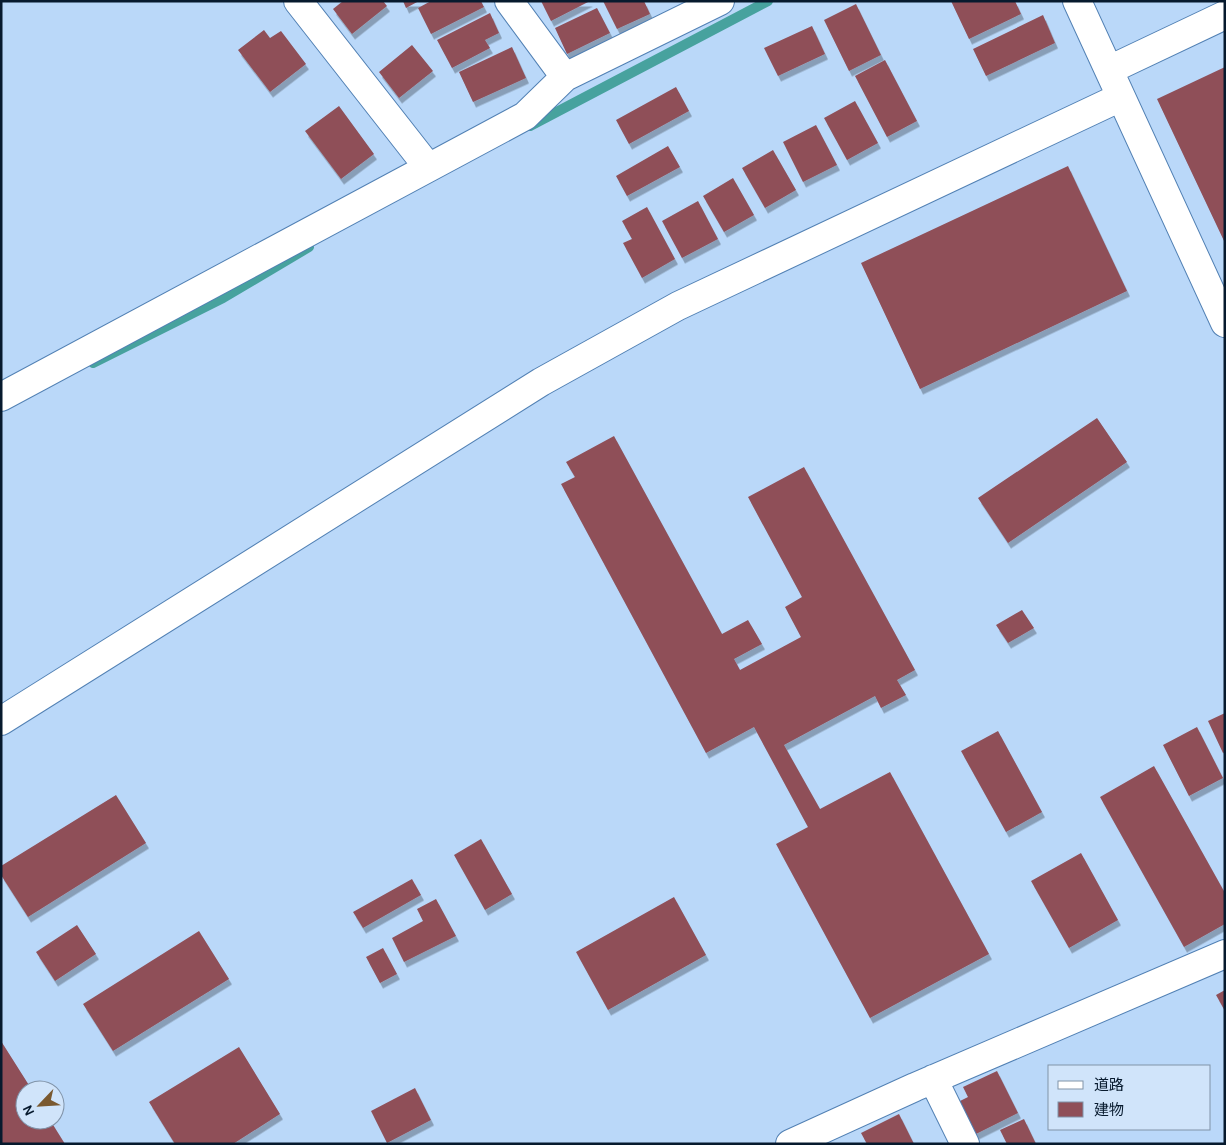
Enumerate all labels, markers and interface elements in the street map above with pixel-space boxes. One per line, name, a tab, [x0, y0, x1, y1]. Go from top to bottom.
legend	[1048, 1065, 1211, 1130]
text: 道路	[1094, 1076, 1124, 1094]
north arrow	[15, 1080, 65, 1130]
text: 建物	[1094, 1101, 1124, 1119]
text: N	[19, 1102, 38, 1118]

